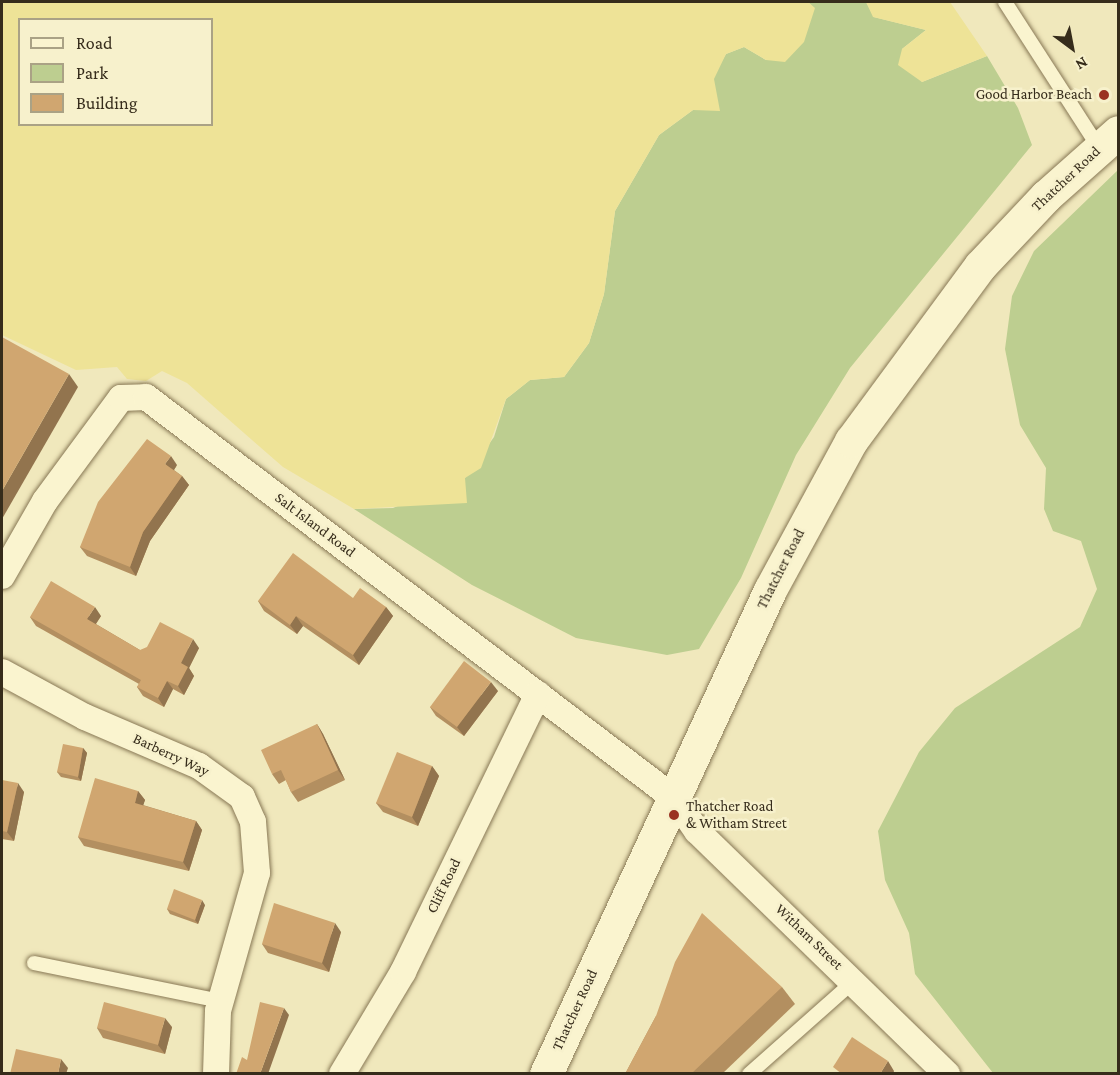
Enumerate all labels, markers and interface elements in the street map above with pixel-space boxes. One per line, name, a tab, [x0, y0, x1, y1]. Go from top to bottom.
legend	[18, 18, 213, 126]
north arrow	[1042, 18, 1102, 78]
text: Road	[76, 33, 113, 53]
text: N	[1073, 54, 1091, 74]
text: Park	[76, 63, 108, 83]
place label: Good Harbor Beach	[976, 86, 1092, 104]
marker: Good Harbor Beach	[1097, 88, 1111, 102]
text: Building	[76, 93, 137, 113]
street label: Thatcher Road	[1028, 143, 1104, 215]
street label: Salt Island Road	[271, 489, 359, 561]
street label: Thatcher Road	[753, 526, 809, 612]
street label: Barberry Way	[130, 730, 212, 780]
place label: Thatcher Road & Witham Street	[686, 797, 787, 832]
marker: Thatcher Road & Witham Street	[667, 808, 681, 822]
street label: Cliff Road	[423, 856, 465, 916]
street label: Witham Street	[771, 900, 847, 974]
street label: Thatcher Road	[548, 967, 602, 1053]

